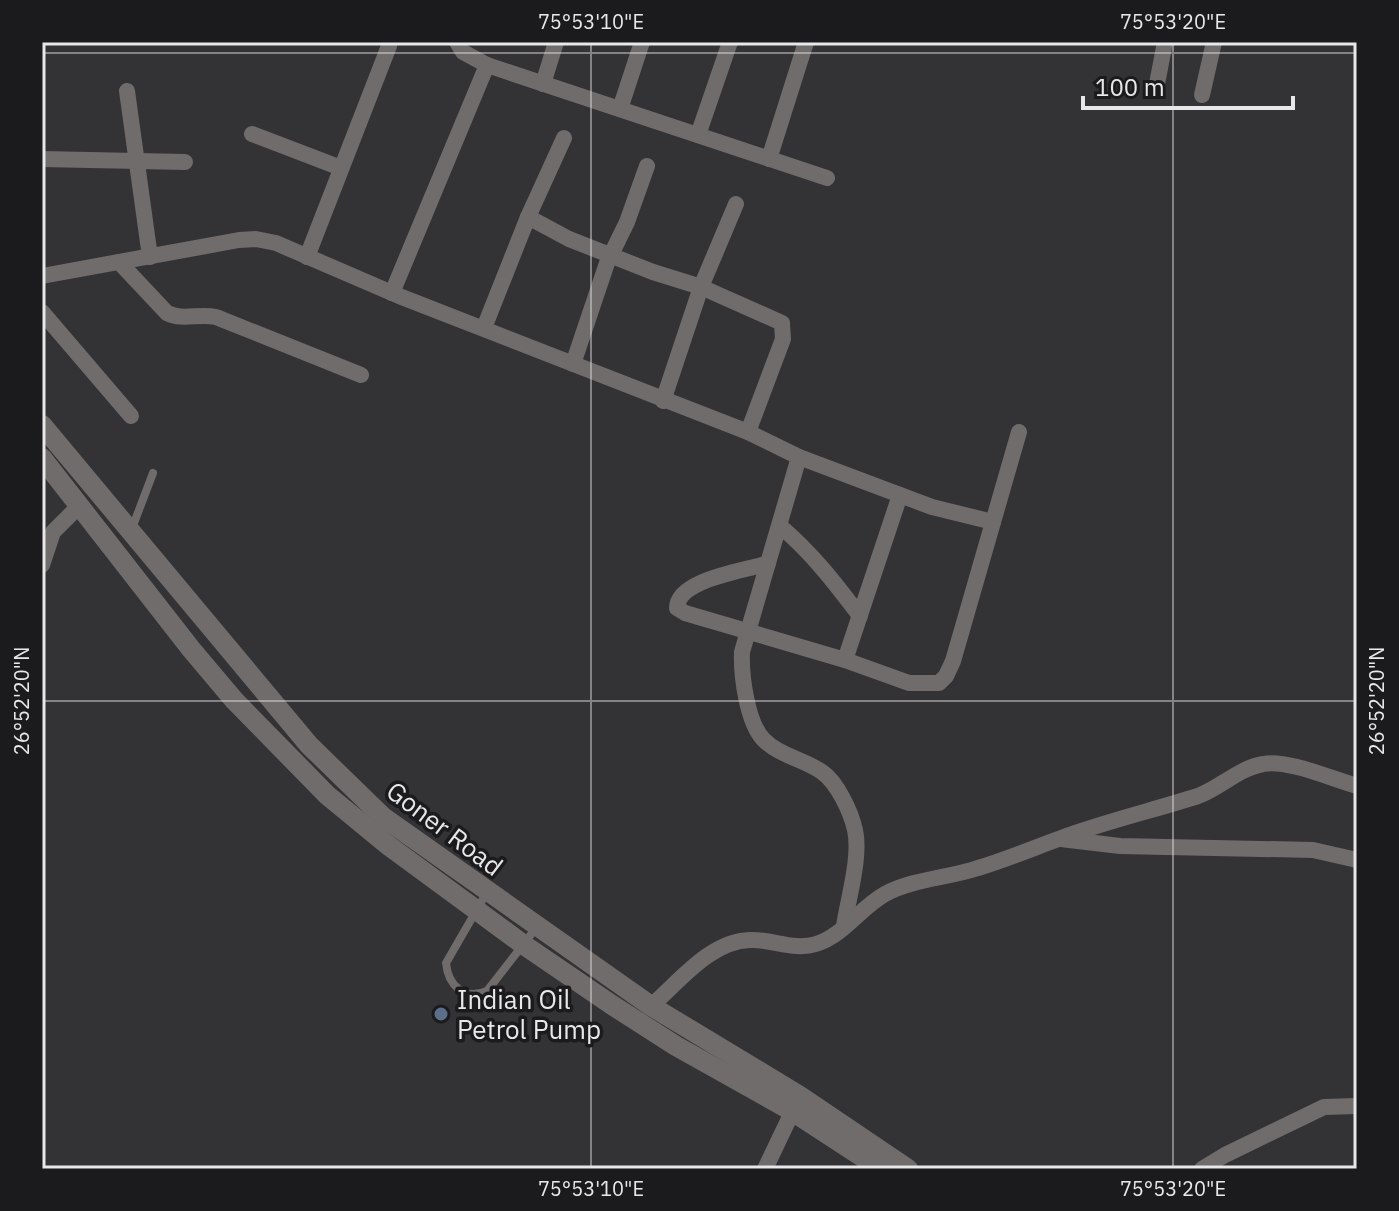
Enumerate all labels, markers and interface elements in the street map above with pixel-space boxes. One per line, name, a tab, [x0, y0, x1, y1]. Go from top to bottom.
text: 75°53'10"E	[538, 8, 644, 35]
text: 75°53'20"E	[1120, 8, 1226, 35]
scale bar	[1083, 60, 1293, 110]
text: 100 m	[1095, 71, 1165, 103]
text: 26°52'20"N	[8, 647, 35, 755]
text: 26°52'20"N	[1363, 647, 1390, 755]
street label: Goner Road	[380, 773, 510, 883]
place label: Indian Oil Petrol Pump	[457, 982, 601, 1046]
marker: Indian Oil Petrol Pump	[432, 1005, 450, 1023]
text: 75°53'10"E	[538, 1175, 644, 1202]
text: 75°53'20"E	[1120, 1175, 1226, 1202]

